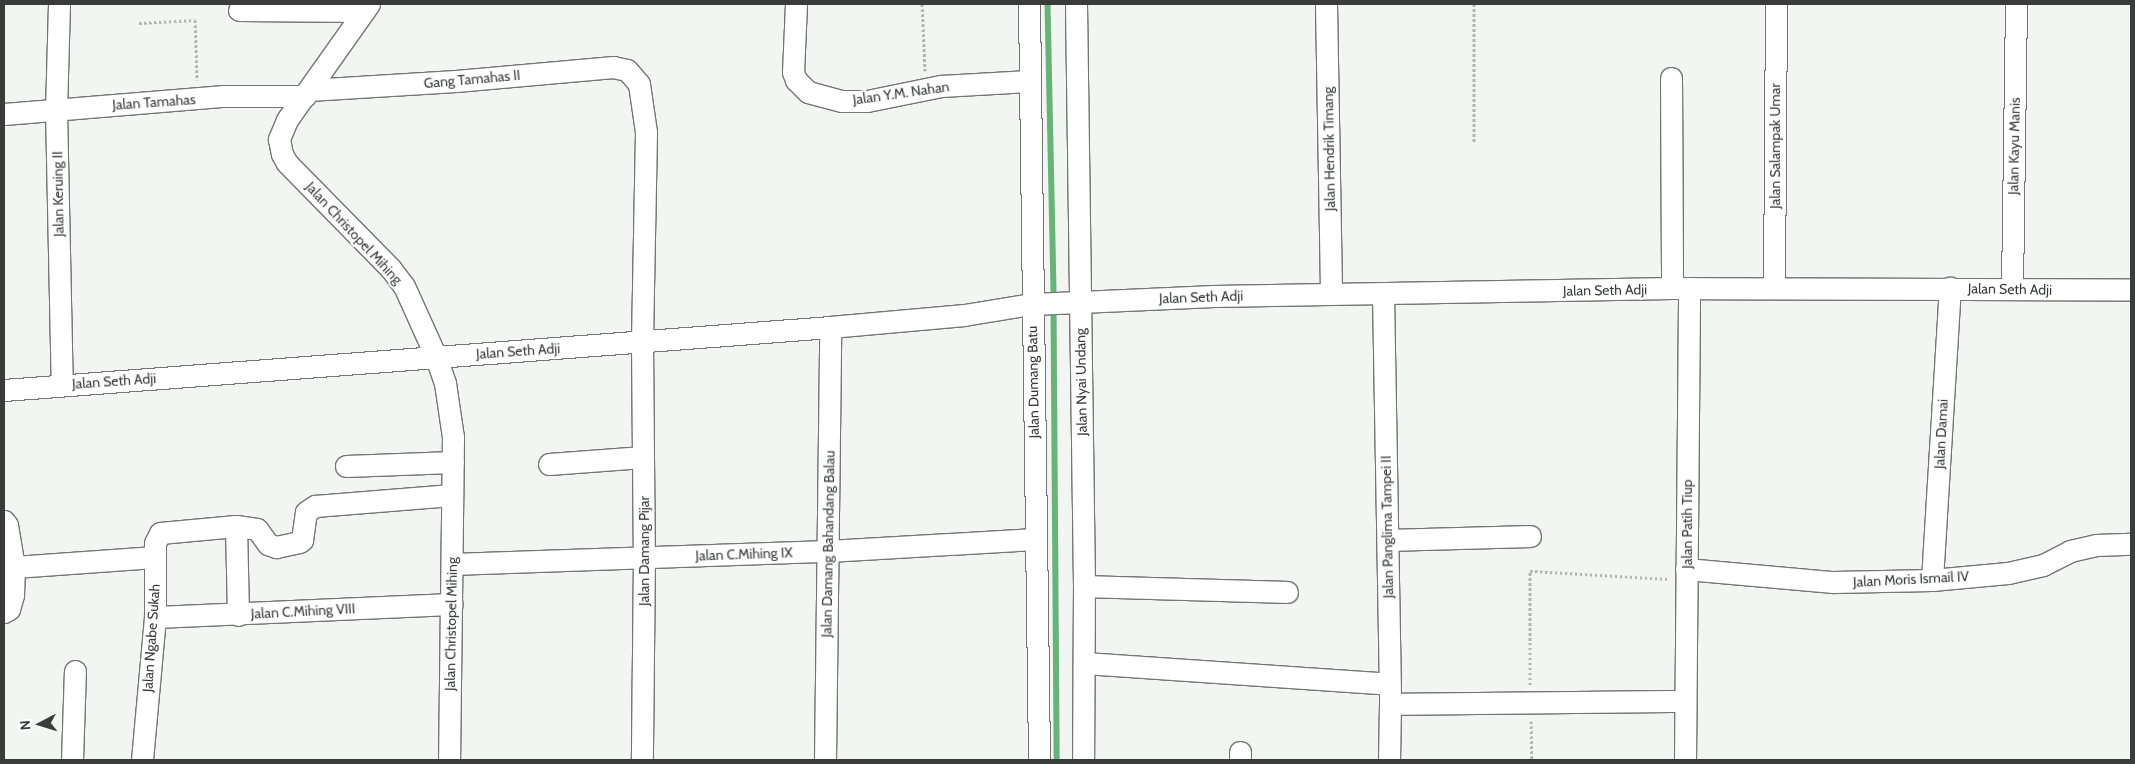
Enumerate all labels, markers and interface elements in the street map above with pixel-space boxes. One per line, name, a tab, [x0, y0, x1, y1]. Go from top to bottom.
street label: Gang Tamahas II	[423, 66, 521, 92]
street label: Jalan Y.M. Nahan	[852, 78, 950, 108]
street label: Jalan Salampak Umar	[1767, 83, 1783, 209]
street label: Jalan Hendrik Timang	[1320, 87, 1338, 211]
street label: Jalan Tamahas	[112, 91, 196, 113]
street label: Jalan Kayu Manis	[2005, 97, 2023, 195]
street label: Jalan Keruing II	[49, 151, 67, 237]
street label: Jalan Christopel Mihing	[302, 178, 406, 288]
street label: Jalan Seth Adji	[1968, 280, 2052, 298]
street label: Jalan Seth Adji	[1563, 281, 1647, 299]
street label: Jalan Seth Adji	[1159, 287, 1243, 307]
street label: Jalan Dumang Batu	[1024, 326, 1042, 438]
street label: Jalan Nyai Undang	[1072, 328, 1090, 436]
street label: Jalan Seth Adji	[475, 340, 561, 362]
street label: Jalan Seth Adji	[71, 370, 157, 392]
street label: Jalan Damai	[1931, 399, 1951, 469]
street label: Jalan Damang Bahandang Balau	[818, 450, 838, 638]
street label: Jalan Panglima Tampei II	[1377, 455, 1397, 599]
street label: Jalan Patih Tiup	[1679, 479, 1695, 569]
street label: Jalan Damang Pijar	[636, 496, 652, 606]
street label: Jalan C.Mihing IX	[695, 544, 793, 564]
street label: Jalan Christopel Mihing	[441, 557, 461, 691]
street label: Jalan Moris Ismail IV	[1853, 568, 1969, 590]
street label: Jalan Ngabe Sukah	[139, 583, 163, 693]
street label: Jalan C.Mihing VIII	[250, 600, 356, 622]
north arrow	[15, 699, 65, 749]
text: N	[16, 720, 34, 731]

